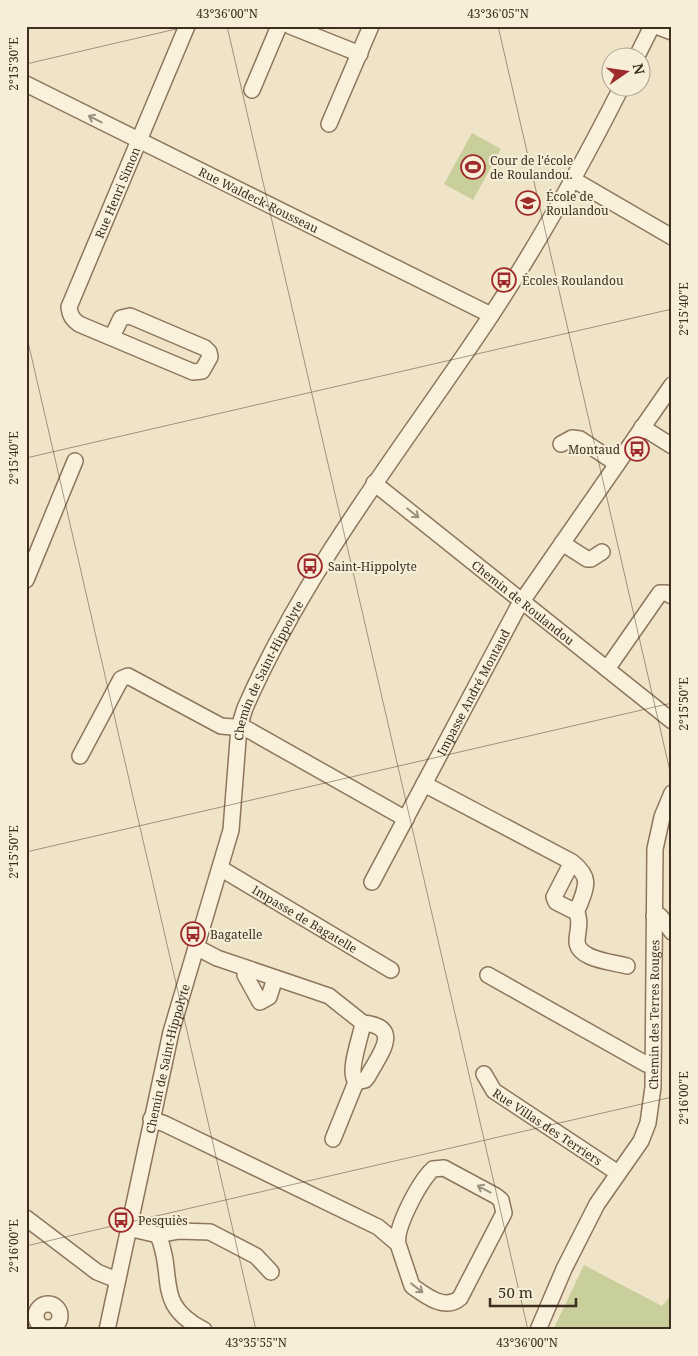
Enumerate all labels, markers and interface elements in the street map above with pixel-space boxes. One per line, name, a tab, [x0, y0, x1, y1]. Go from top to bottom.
text: 43°36'00"N	[196, 5, 258, 22]
text: 43°36'05"N	[467, 5, 529, 22]
text: 2°15'30"E	[5, 37, 22, 91]
north arrow	[600, 48, 650, 98]
text: N	[629, 61, 650, 76]
one-way arrow	[88, 114, 103, 123]
street label: Rue Henri Simon	[90, 144, 144, 241]
place label: Cour de l'école de Roulandou.	[490, 152, 573, 183]
sports icon: Cour de l'école de Roulandou.	[460, 154, 486, 180]
street label: Rue Waldeck-Rousseau	[196, 163, 322, 237]
place label: École de Roulandou	[546, 188, 609, 219]
school or university icon: École de Roulandou	[515, 190, 541, 216]
bus stop icon: Écoles Roulandou	[491, 267, 517, 293]
place label: Écoles Roulandou	[522, 272, 624, 289]
text: 2°15'40"E	[675, 282, 692, 336]
text: 2°15'40"E	[5, 431, 22, 485]
bus stop icon: Montaud	[624, 436, 650, 462]
place label: Montaud	[568, 441, 621, 458]
one-way arrow	[406, 508, 419, 519]
bus stop icon: Saint-Hippolyte	[297, 553, 323, 579]
street label: Chemin de Roulandou	[468, 556, 578, 649]
place label: Saint-Hippolyte	[328, 558, 417, 575]
street label: Chemin de Saint-Hippolyte	[229, 597, 307, 741]
street label: Impasse André Montaud	[432, 625, 514, 758]
text: 2°15'50"E	[675, 677, 692, 731]
text: 2°15'50"E	[5, 825, 22, 879]
street label: Impasse de Bagatelle	[249, 881, 361, 957]
bus stop icon: Bagatelle	[180, 921, 206, 947]
place label: Bagatelle	[210, 926, 262, 943]
street label: Chemin des Terres Rouges	[644, 940, 663, 1090]
street label: Chemin de Saint-Hippolyte	[141, 982, 193, 1135]
text: 2°16'00"E	[675, 1071, 692, 1125]
street label: Rue Villas des Terriers	[490, 1084, 606, 1169]
one-way arrow	[477, 1184, 492, 1194]
bus stop icon: Pesquiès	[108, 1207, 134, 1233]
place label: Pesquiès	[138, 1212, 188, 1229]
text: 2°16'00"E	[5, 1219, 22, 1273]
scale bar	[490, 1276, 577, 1308]
one-way arrow	[410, 1282, 423, 1293]
text: 50 m	[498, 1282, 533, 1302]
text: 43°35'55"N	[225, 1334, 287, 1351]
text: 43°36'00"N	[496, 1334, 558, 1351]

